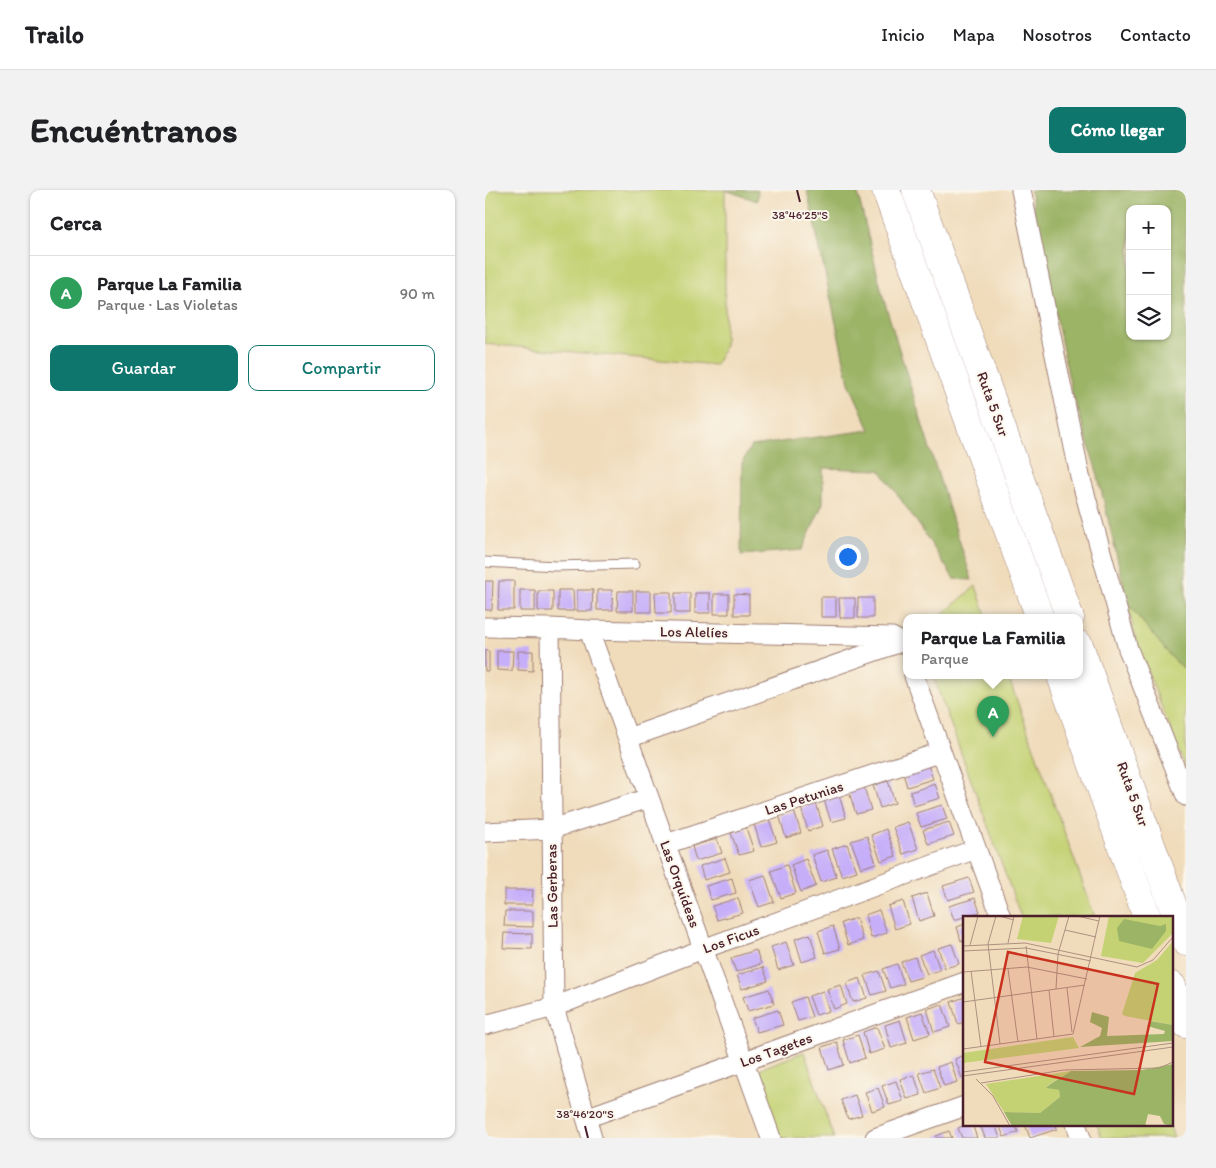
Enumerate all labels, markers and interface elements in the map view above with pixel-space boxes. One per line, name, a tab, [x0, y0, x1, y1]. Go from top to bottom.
text: Trailo	[25, 20, 84, 49]
text: Inicio	[881, 24, 925, 46]
text: Mapa	[953, 24, 995, 46]
text: Nosotros	[1023, 24, 1092, 46]
text: Contacto	[1120, 24, 1191, 46]
button: Cómo llegar	[1049, 107, 1186, 153]
text: Encuéntranos	[30, 109, 238, 151]
map controls	[1126, 205, 1171, 340]
button: +	[1126, 205, 1171, 250]
text: 38°46'25"S	[772, 208, 828, 222]
text: Cerca	[50, 210, 102, 235]
button: −	[1126, 250, 1171, 295]
text: Parque La Familia	[97, 272, 242, 295]
text: A	[61, 284, 71, 303]
text: 90 m	[400, 284, 435, 303]
text: Parque · Las Violetas	[97, 295, 238, 314]
button: layers	[1126, 295, 1171, 340]
button: Guardar	[50, 345, 238, 391]
button: Compartir	[248, 345, 435, 391]
street label: Ruta 5 Sur	[973, 369, 1013, 439]
your location	[835, 544, 861, 570]
popup	[903, 614, 1083, 679]
street label: Los Alelíes	[660, 622, 729, 642]
text: Parque La Familia	[921, 626, 1065, 649]
text: Parque	[921, 649, 969, 668]
pin: A	[977, 696, 1009, 737]
street label: Ruta 5 Sur	[1113, 759, 1153, 829]
street label: Las Petunias	[762, 777, 846, 819]
street label: Las Orquídeas	[656, 838, 704, 930]
street label: Las Gerberas	[542, 843, 562, 928]
inset map	[963, 916, 1173, 1126]
street label: Los Ficus	[700, 920, 762, 958]
street label: Los Tagetes	[737, 1029, 815, 1071]
text: 38°46'20"S	[556, 1107, 614, 1121]

